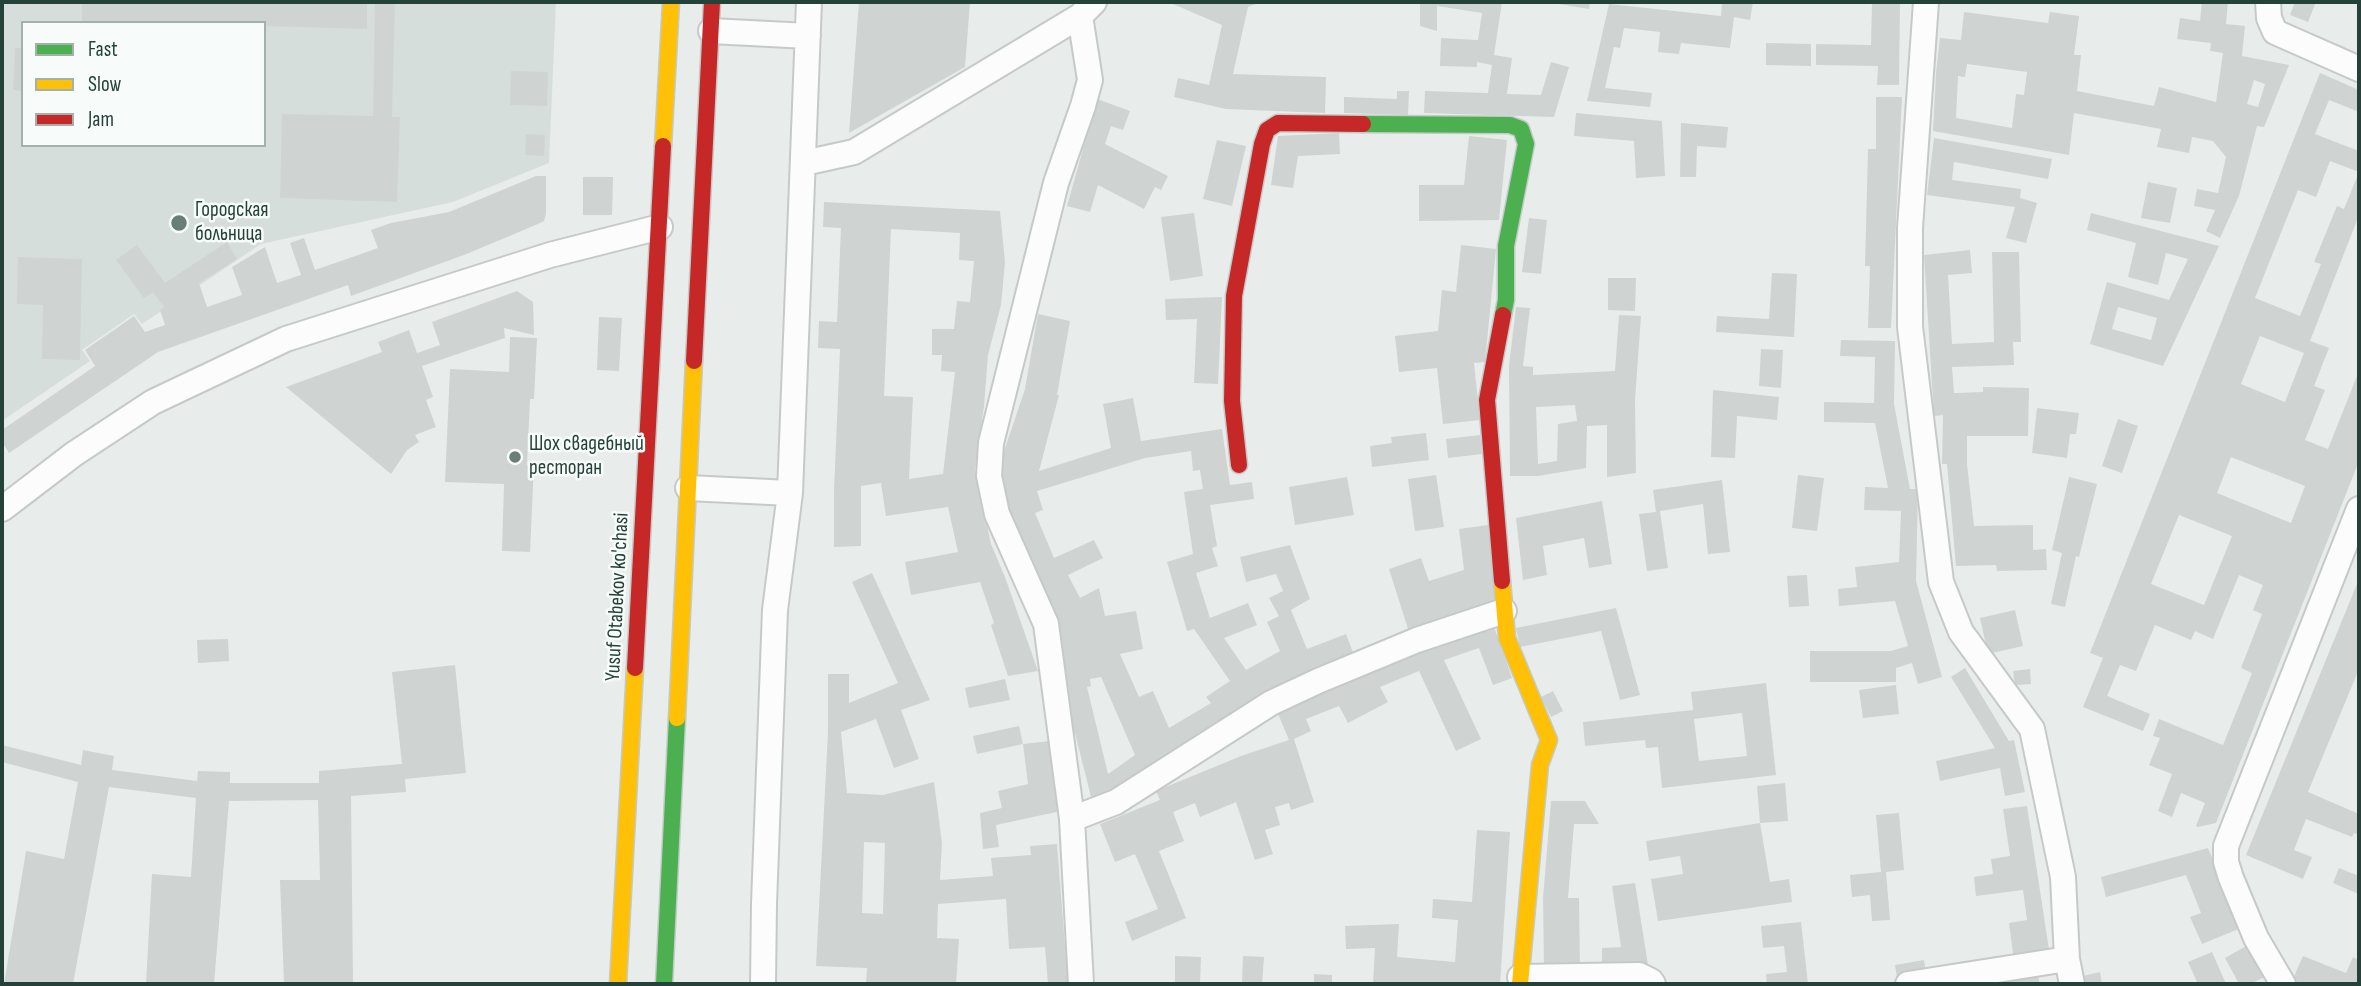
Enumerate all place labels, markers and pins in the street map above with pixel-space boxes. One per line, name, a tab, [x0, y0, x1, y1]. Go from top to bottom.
place label: Городская больница	[195, 198, 269, 248]
marker: Городская больница	[169, 213, 189, 233]
place label: Шох свадебный ресторан	[529, 432, 644, 482]
marker: Шох свадебный ресторан	[507, 449, 523, 465]

